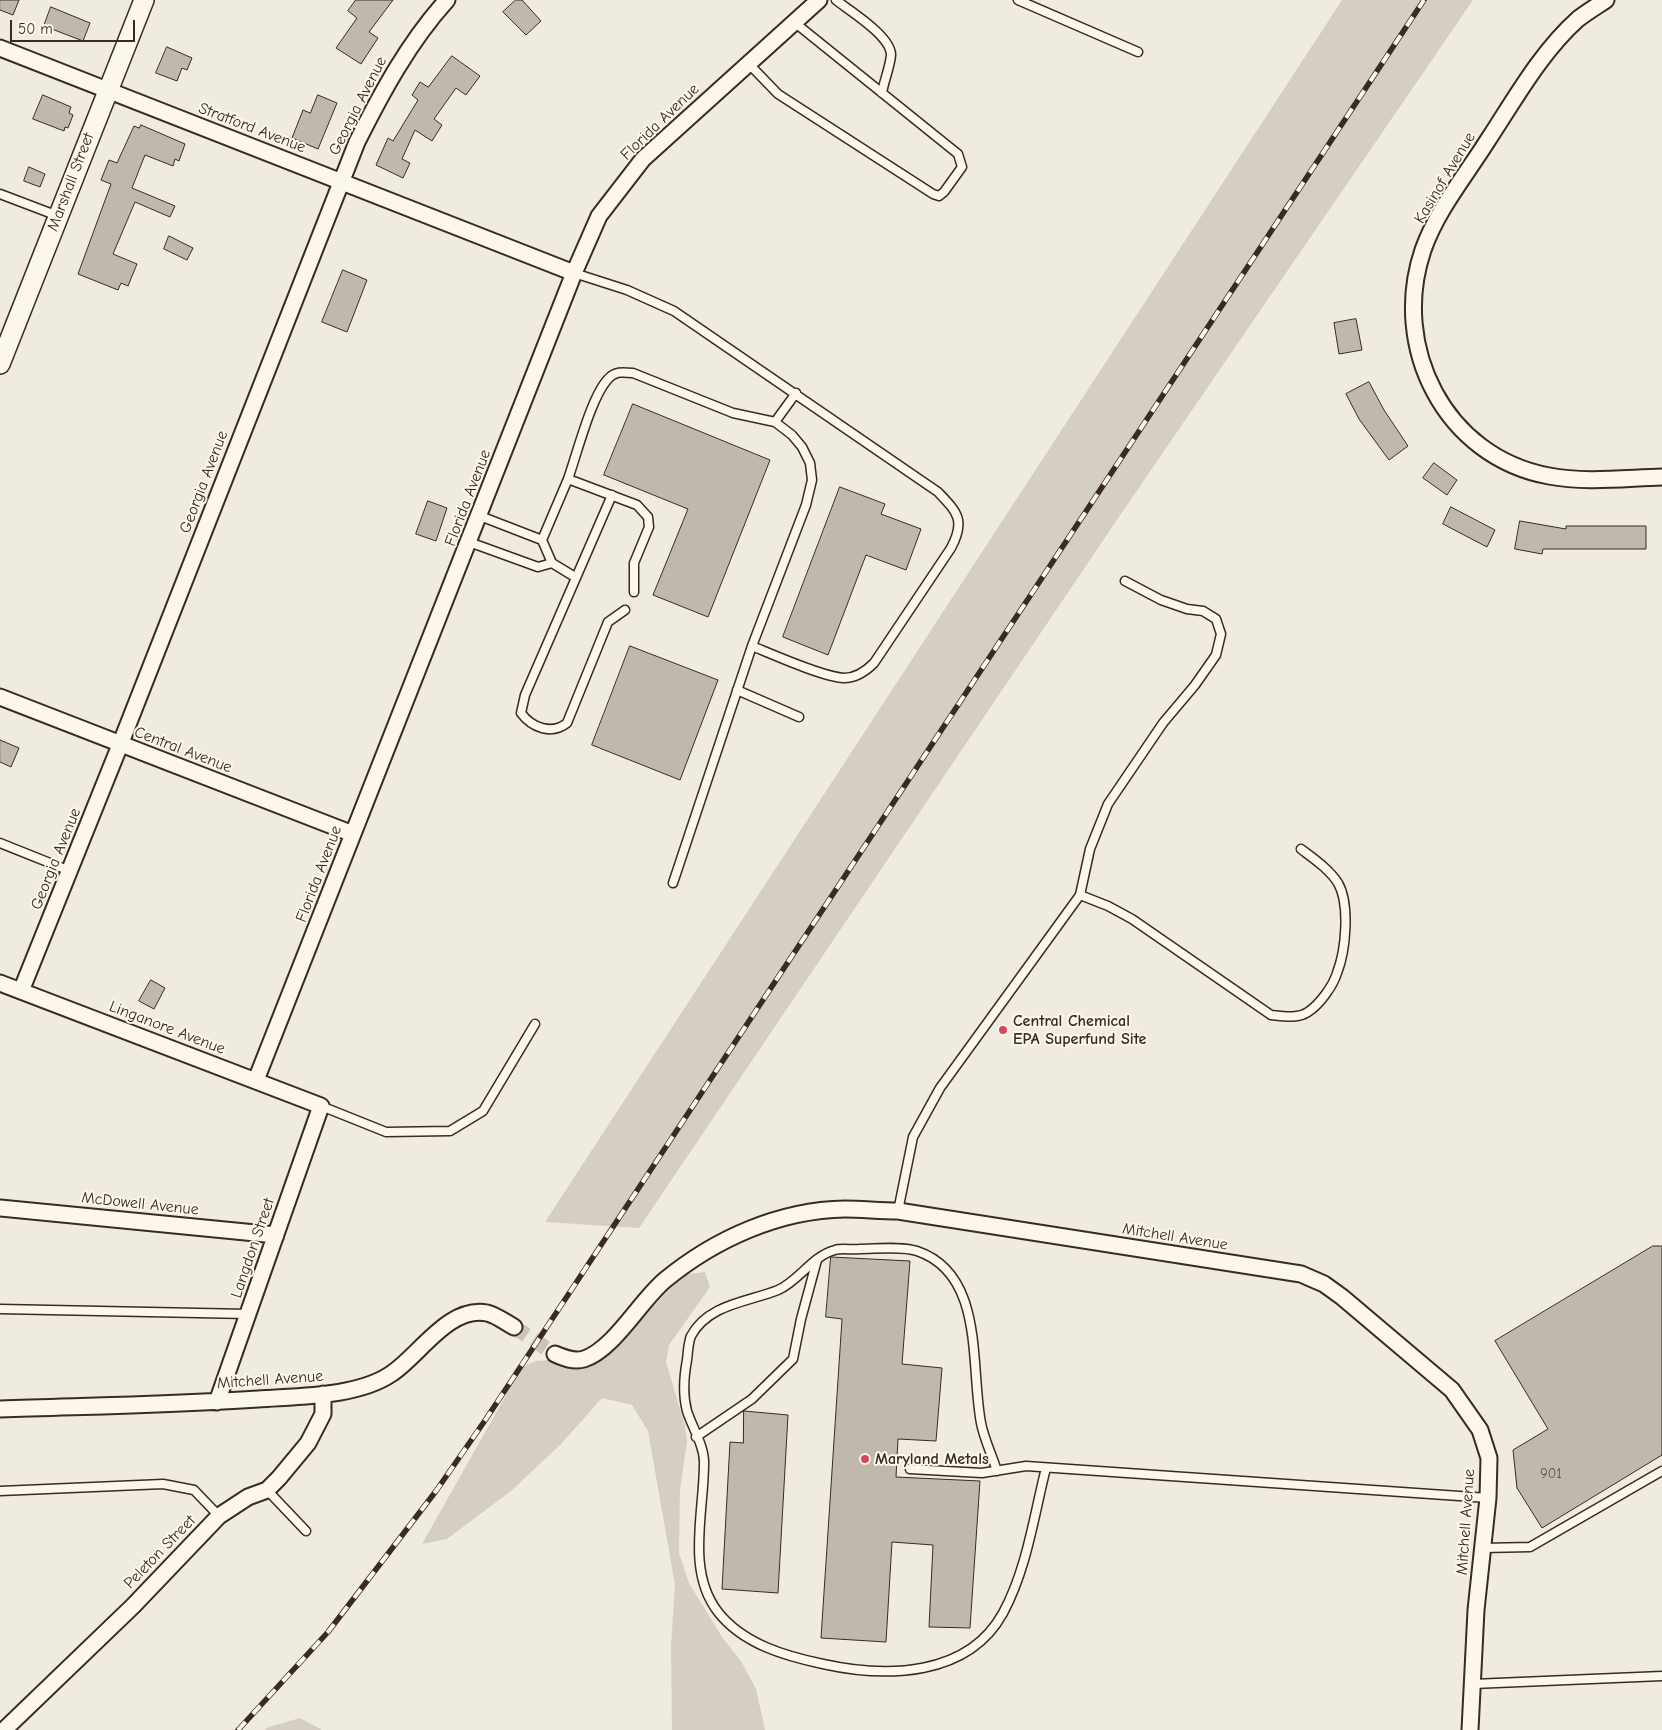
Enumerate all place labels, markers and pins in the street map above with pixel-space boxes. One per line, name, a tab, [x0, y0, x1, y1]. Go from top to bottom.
place label: Central Chemical EPA Superfund Site	[1013, 1011, 1146, 1049]
marker: Central Chemical EPA Superfund Site	[997, 1024, 1009, 1036]
place label: Maryland Metals	[875, 1449, 989, 1469]
marker: Maryland Metals	[859, 1453, 871, 1465]

